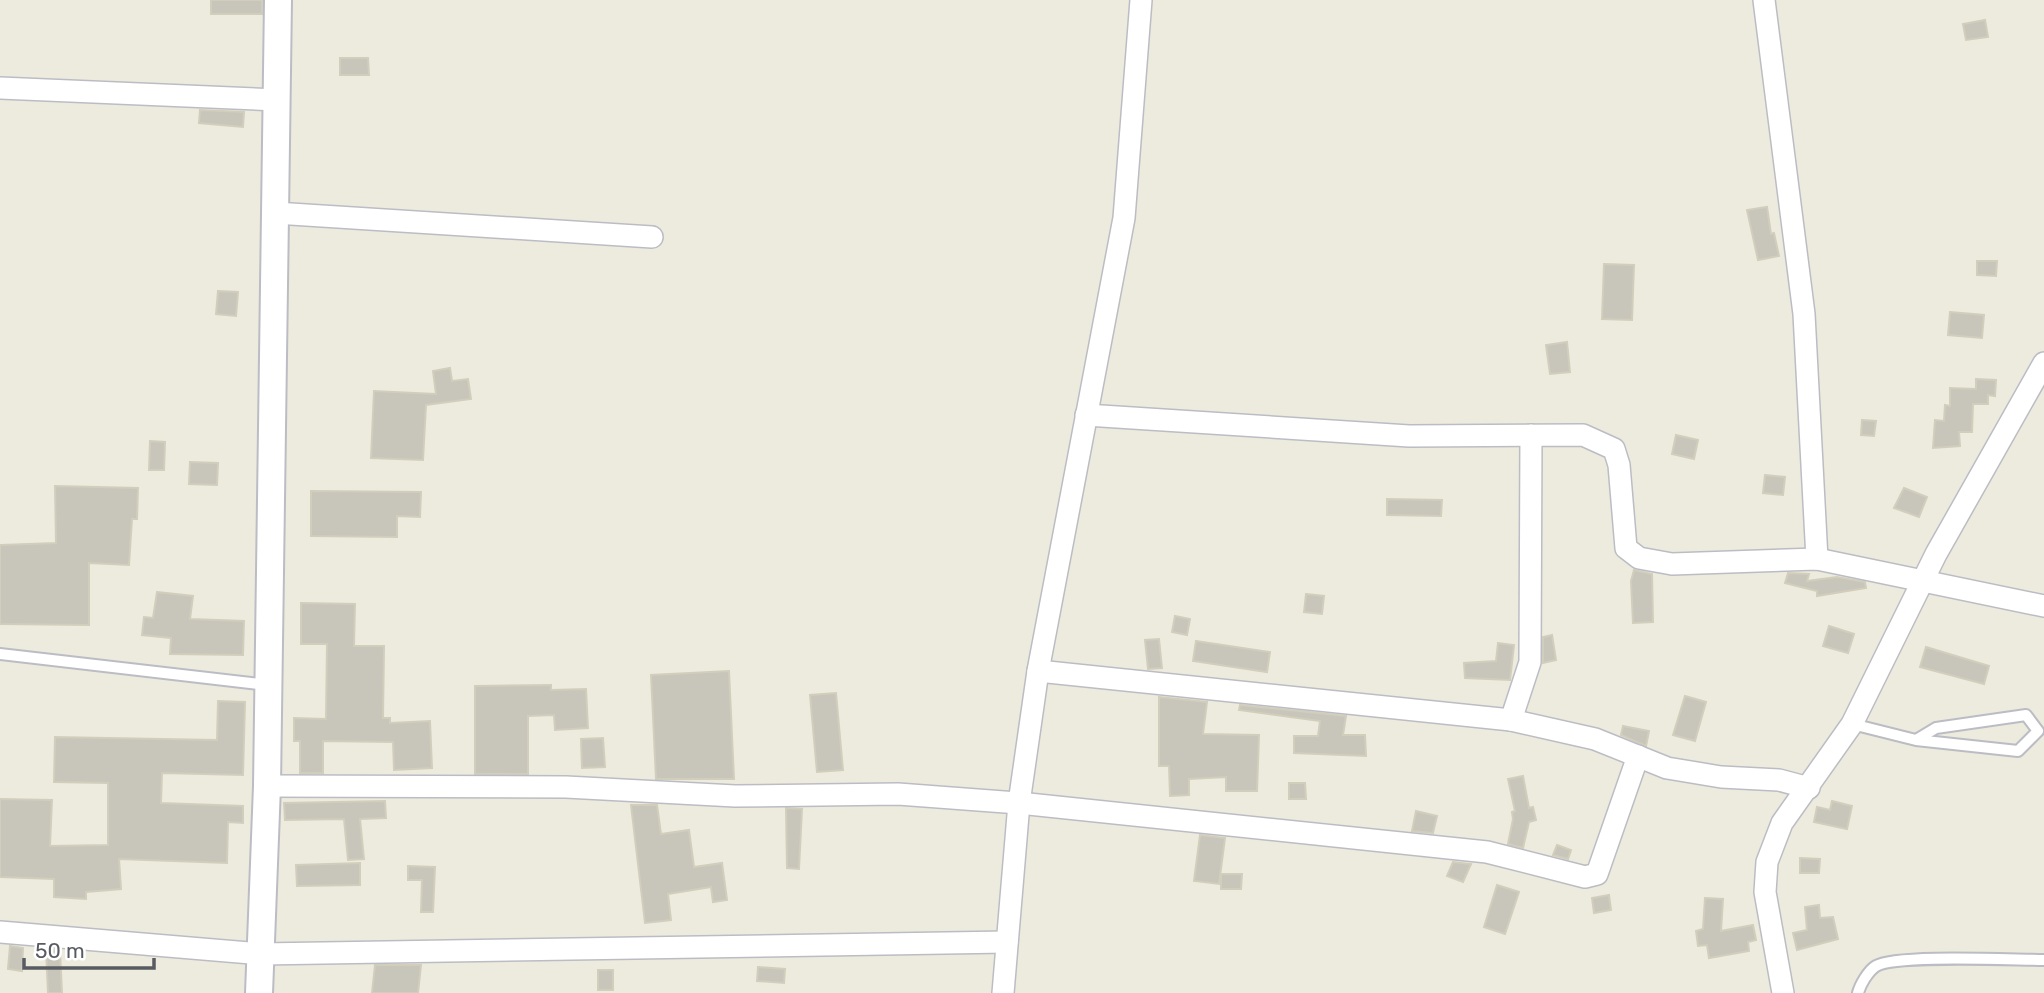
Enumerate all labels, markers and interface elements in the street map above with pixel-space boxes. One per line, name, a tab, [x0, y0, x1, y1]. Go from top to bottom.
scale bar	[24, 926, 154, 970]
text: 50 m	[35, 938, 85, 963]

